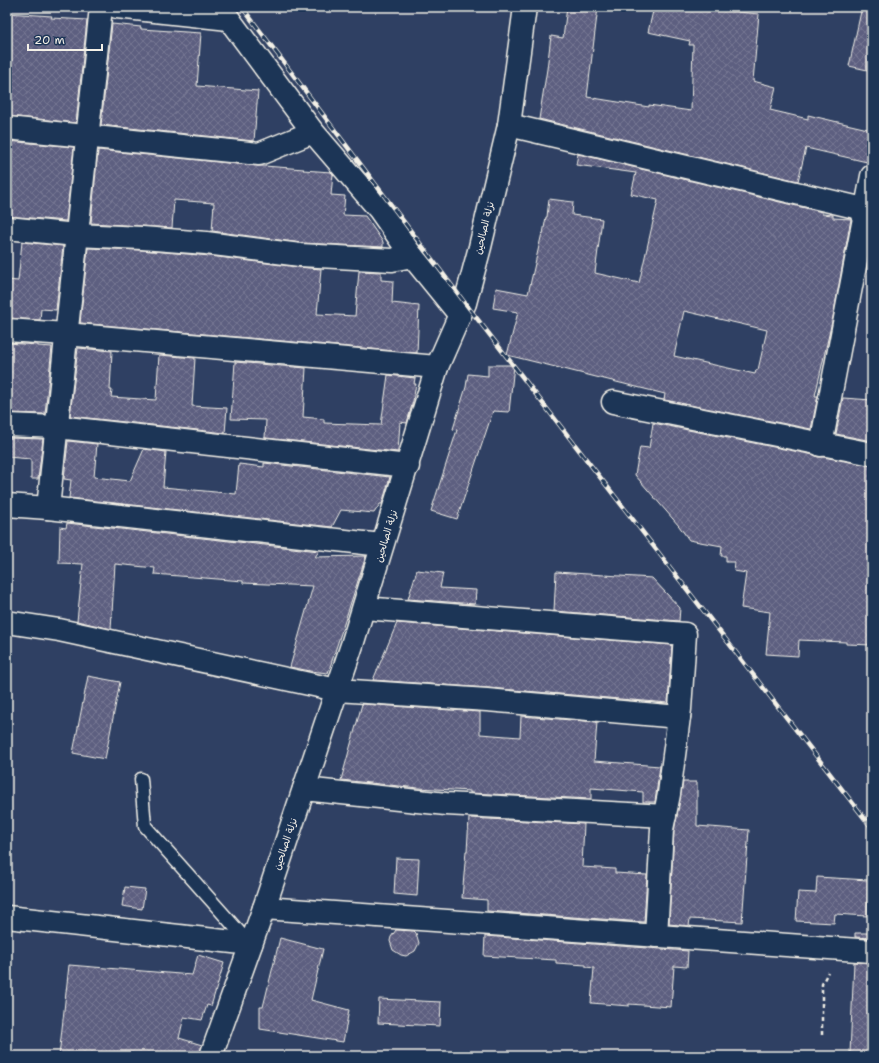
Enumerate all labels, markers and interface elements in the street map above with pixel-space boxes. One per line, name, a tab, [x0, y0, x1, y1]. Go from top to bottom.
scale bar	[28, 26, 102, 52]
text: 20 m	[34, 32, 65, 48]
street label: نزلة الصالحين	[471, 200, 497, 256]
street label: نزلة الصالحين	[372, 508, 400, 564]
street label: نزلة الصالحين	[270, 816, 300, 872]

